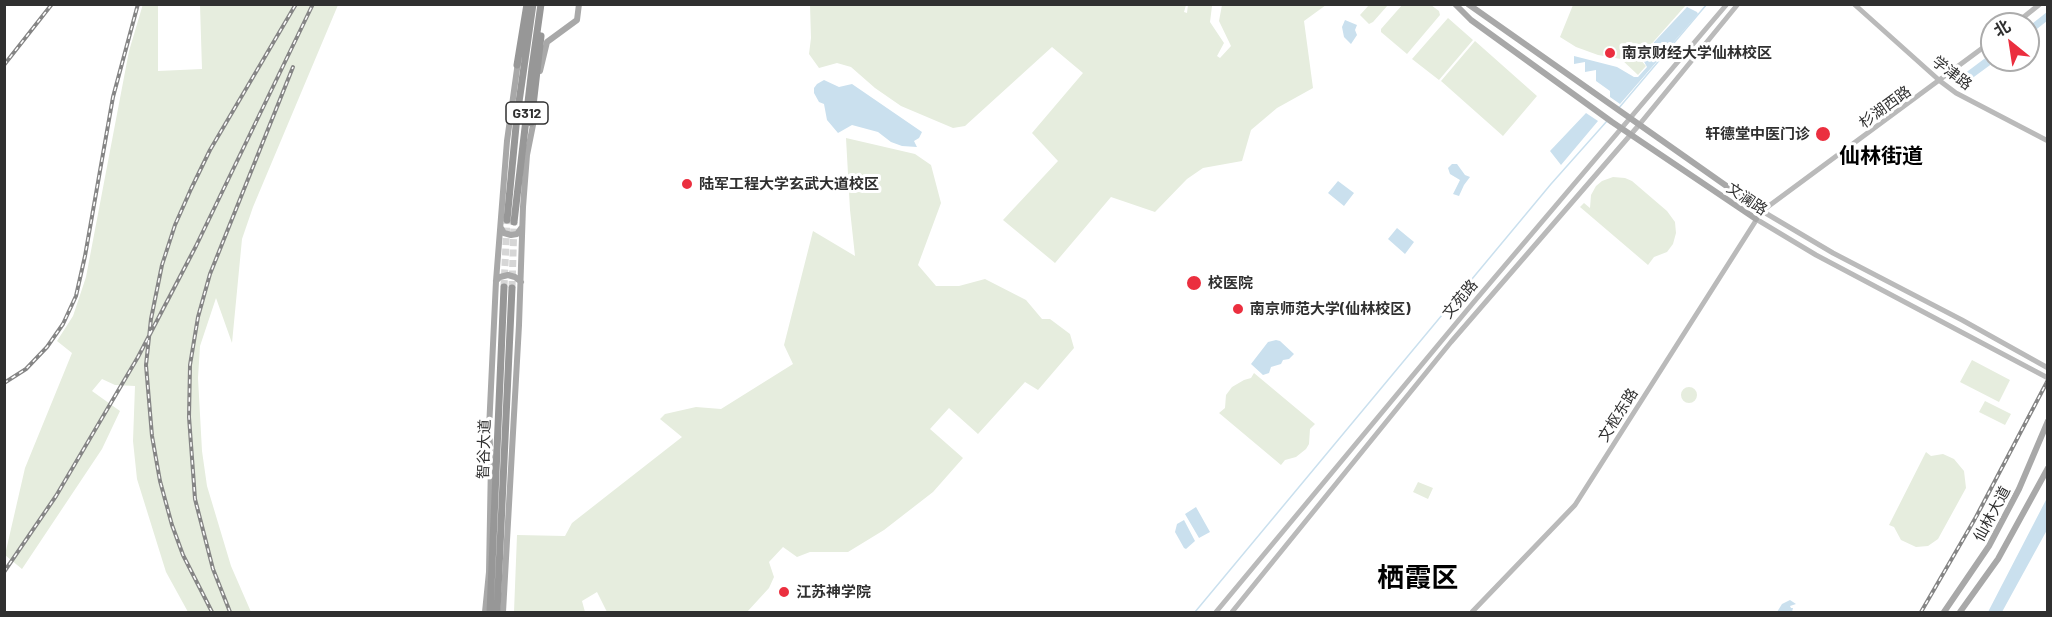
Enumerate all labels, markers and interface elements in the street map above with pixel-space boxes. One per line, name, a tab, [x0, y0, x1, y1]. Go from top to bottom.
north arrow	[1980, 12, 2040, 72]
text: 北	[1990, 15, 2013, 40]
place label: 南京财经大学仙林校区	[1622, 44, 1772, 62]
marker: 南京财经大学仙林校区	[1603, 46, 1617, 60]
street label: 学津路	[1929, 52, 1975, 94]
street label: 杉湖西路	[1855, 82, 1915, 132]
road number: G312	[506, 102, 548, 124]
place label: 轩德堂中医门诊	[1705, 125, 1810, 143]
marker: 轩德堂中医门诊	[1814, 125, 1832, 143]
district label: 仙林街道	[1839, 143, 1923, 169]
place label: 陆军工程大学玄武大道校区	[699, 175, 879, 193]
marker: 陆军工程大学玄武大道校区	[680, 177, 694, 191]
street label: 文澜路	[1723, 179, 1771, 219]
marker: 校医院	[1185, 274, 1203, 292]
place label: 校医院	[1208, 274, 1253, 292]
street label: 文苑路	[1439, 276, 1481, 322]
place label: 南京师范大学(仙林校区)	[1250, 300, 1410, 318]
marker: 南京师范大学(仙林校区)	[1231, 302, 1245, 316]
street label: 文枢东路	[1594, 385, 1642, 445]
street label: 智谷大道	[474, 419, 494, 479]
street label: 仙林大道	[1970, 483, 2014, 545]
district label: 栖霞区	[1378, 562, 1458, 594]
place label: 江苏神学院	[796, 583, 871, 601]
marker: 江苏神学院	[777, 585, 791, 599]

